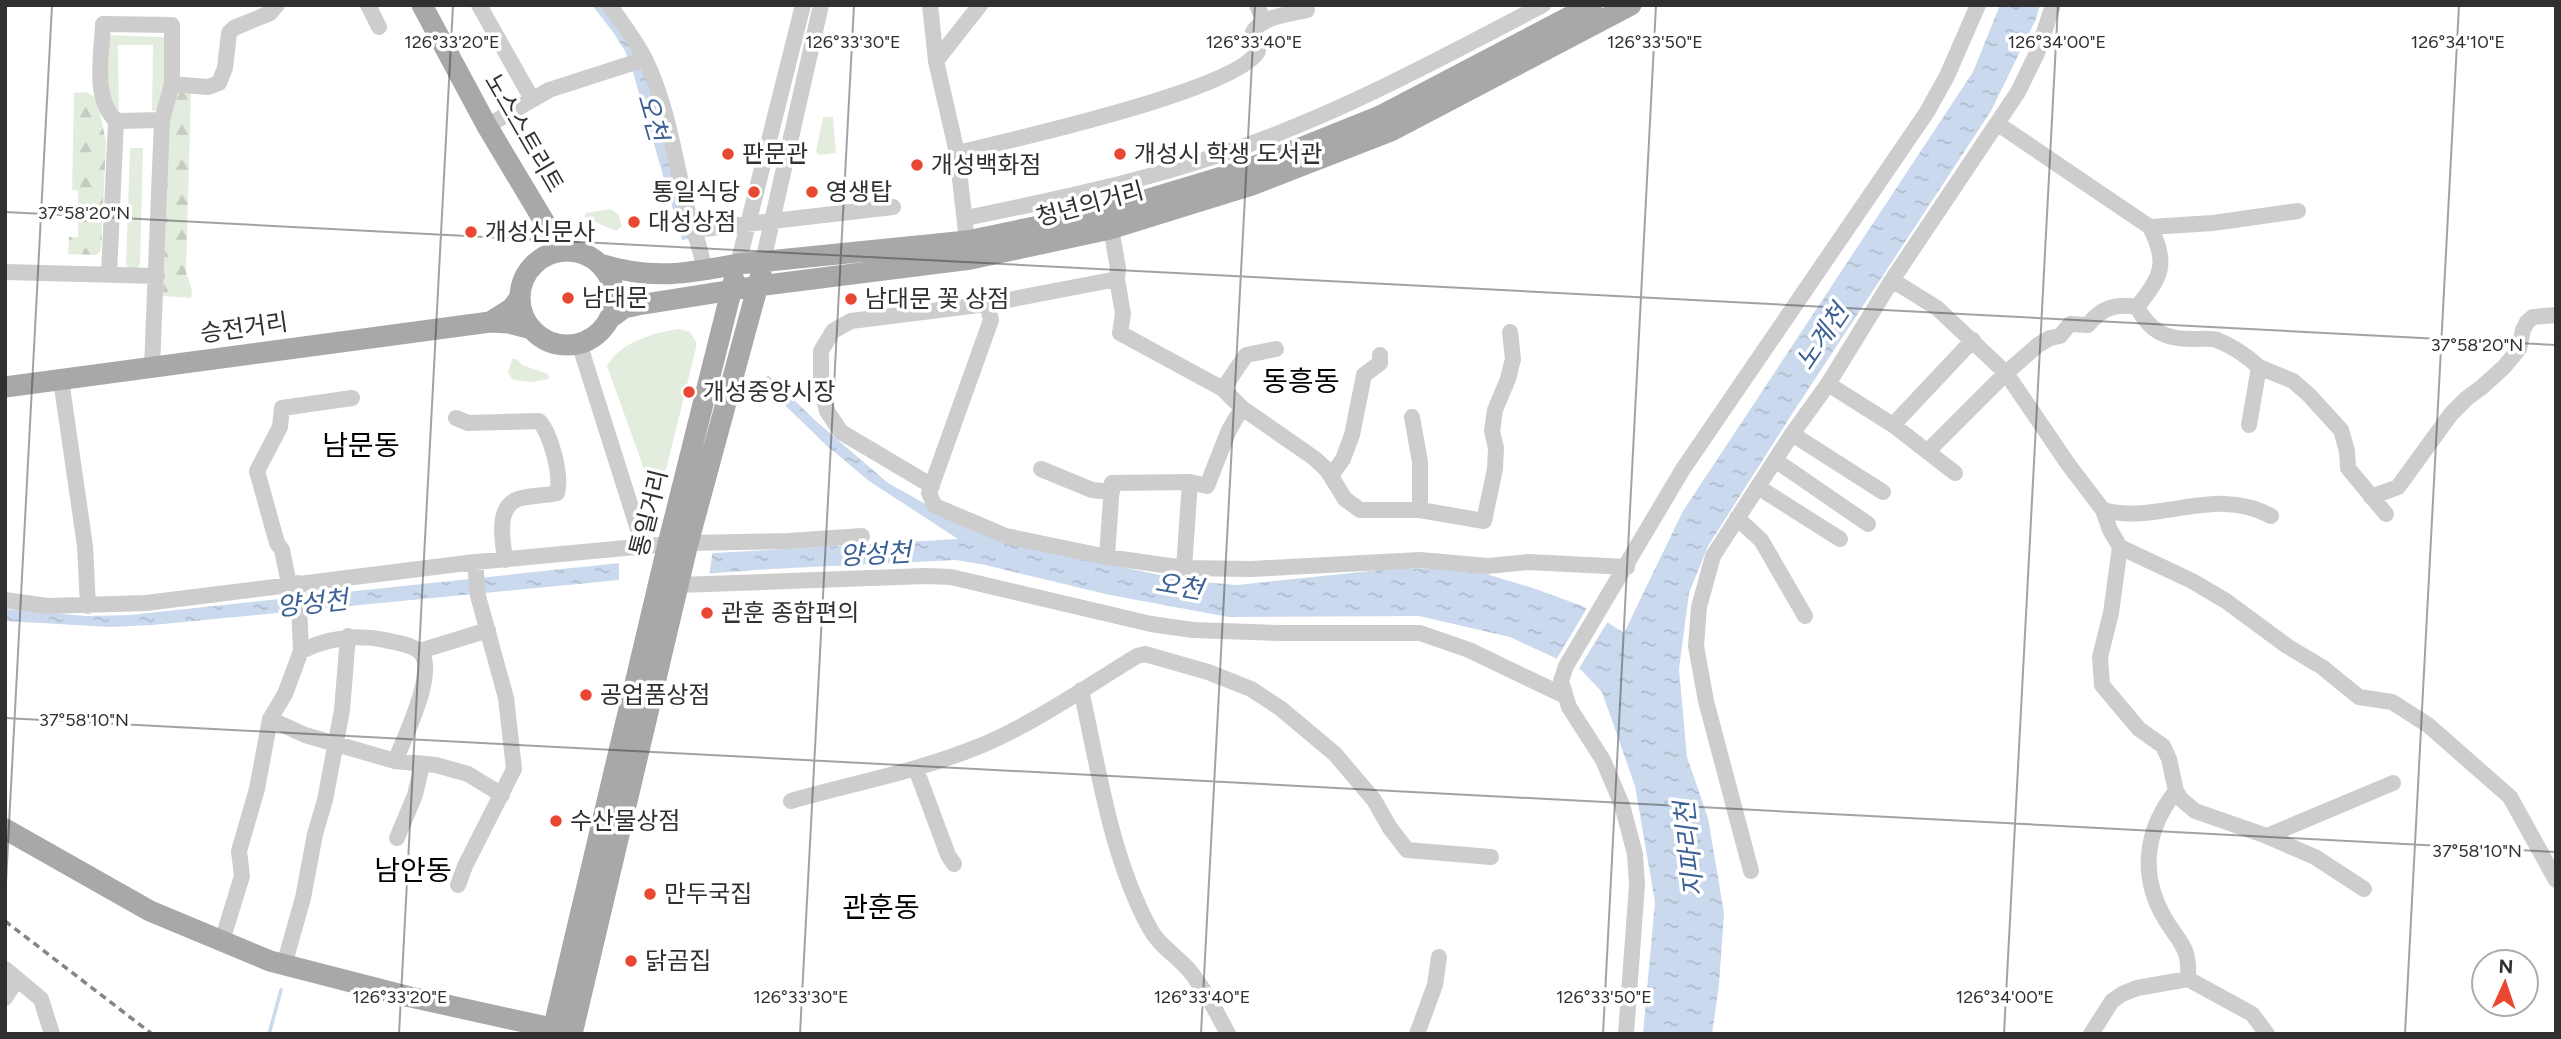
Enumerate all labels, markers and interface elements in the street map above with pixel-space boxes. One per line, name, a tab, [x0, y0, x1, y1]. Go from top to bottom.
text: 126°33'20"E	[404, 31, 500, 53]
text: 126°33'30"E	[805, 31, 901, 53]
text: 126°33'40"E	[1206, 31, 1302, 53]
text: 126°33'50"E	[1607, 31, 1703, 53]
text: 126°34'00"E	[2008, 31, 2106, 53]
text: 126°34'10"E	[2411, 31, 2505, 53]
street label: 노스스트리트	[479, 68, 570, 197]
water label: 오천	[631, 90, 676, 147]
place label: 판문관	[742, 139, 808, 168]
place label: 개성시 학생 도서관	[1134, 139, 1323, 168]
marker: 판문관	[720, 146, 736, 162]
marker: 개성시 학생 도서관	[1112, 146, 1128, 162]
place label: 개성백화점	[931, 150, 1041, 179]
marker: 개성백화점	[909, 157, 925, 173]
street label: 청년의거리	[1033, 175, 1147, 232]
place label: 통일식당	[652, 177, 740, 206]
place label: 영생탑	[826, 177, 892, 206]
marker: 통일식당	[746, 184, 762, 200]
marker: 영생탑	[804, 184, 820, 200]
text: 37°58'20"N	[38, 202, 130, 224]
place label: 대성상점	[648, 207, 736, 236]
marker: 대성상점	[626, 214, 642, 230]
place label: 개성신문사	[485, 217, 595, 246]
marker: 개성신문사	[463, 224, 479, 240]
place label: 남대문	[582, 283, 648, 312]
place label: 남대문 꽃 상점	[865, 284, 1009, 313]
marker: 남대문	[560, 290, 576, 306]
marker: 남대문 꽃 상점	[843, 291, 859, 307]
water label: 노계천	[1789, 296, 1857, 376]
street label: 승전거리	[198, 307, 290, 348]
text: 37°58'20"N	[2431, 334, 2523, 356]
district label: 동흥동	[1262, 364, 1340, 398]
place label: 개성중앙시장	[703, 377, 835, 406]
marker: 개성중앙시장	[681, 384, 697, 400]
district label: 남문동	[322, 428, 400, 462]
street label: 통일거리	[624, 467, 673, 559]
water label: 양성천	[838, 536, 915, 572]
water label: 오천	[1153, 566, 1208, 606]
water label: 양성천	[275, 583, 352, 623]
place label: 관훈 종합편의	[721, 598, 859, 627]
marker: 관훈 종합편의	[699, 605, 715, 621]
place label: 공업품상점	[600, 680, 710, 709]
marker: 공업품상점	[578, 687, 594, 703]
text: 37°58'10"N	[39, 709, 129, 731]
water label: 지파리천	[1668, 797, 1710, 898]
place label: 수산물상점	[570, 806, 680, 835]
marker: 수산물상점	[548, 813, 564, 829]
text: 37°58'10"N	[2432, 840, 2522, 862]
district label: 남안동	[374, 853, 452, 887]
place label: 만두국집	[664, 879, 752, 908]
marker: 만두국집	[642, 886, 658, 902]
district label: 관훈동	[842, 890, 920, 924]
place label: 닭곰집	[645, 946, 711, 975]
north arrow	[2470, 948, 2540, 1018]
marker: 닭곰집	[623, 953, 639, 969]
text: N	[2498, 955, 2514, 978]
text: 126°33'20"E	[352, 986, 448, 1008]
text: 126°33'30"E	[753, 986, 849, 1008]
text: 126°33'40"E	[1154, 986, 1250, 1008]
text: 126°33'50"E	[1556, 986, 1652, 1008]
text: 126°34'00"E	[1956, 986, 2054, 1008]

